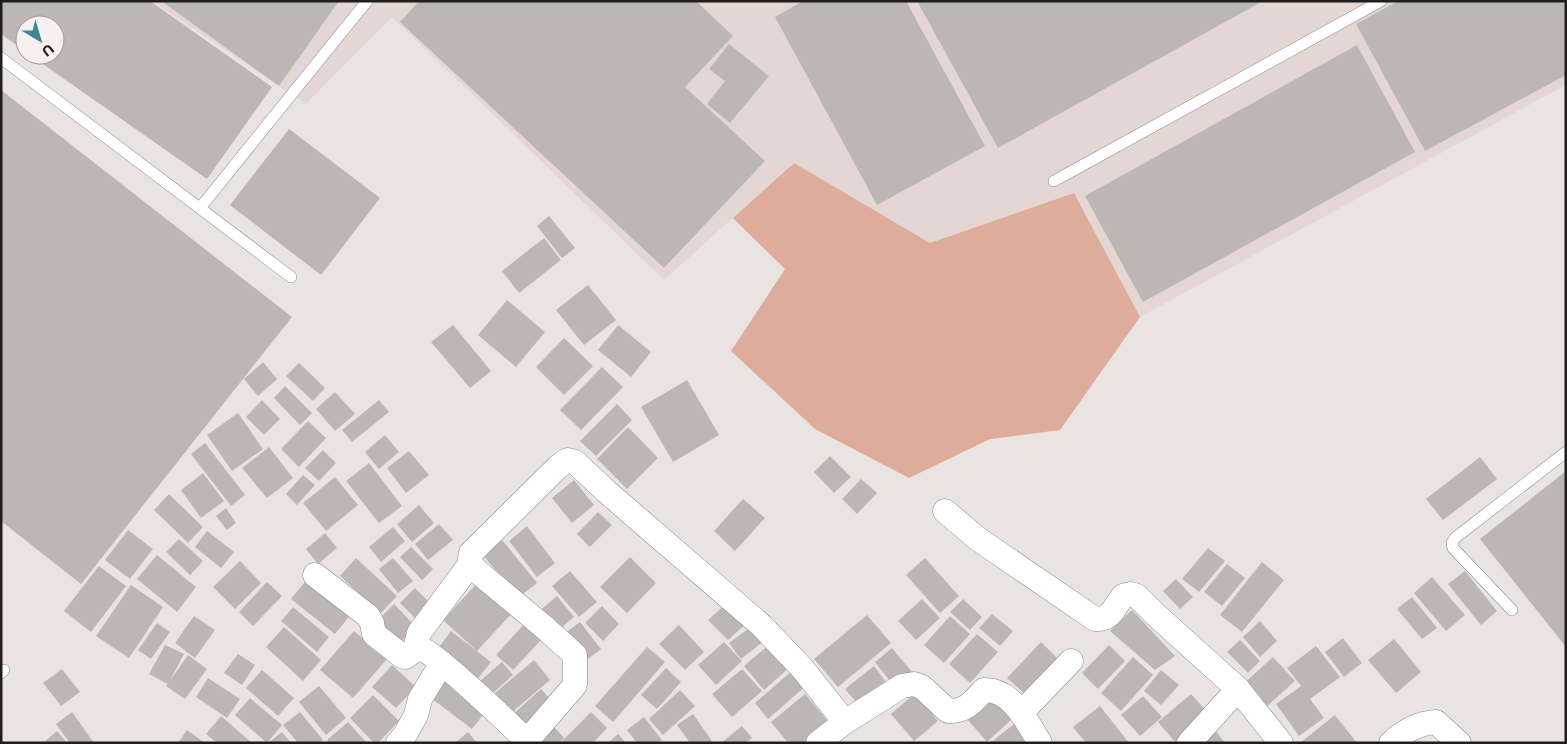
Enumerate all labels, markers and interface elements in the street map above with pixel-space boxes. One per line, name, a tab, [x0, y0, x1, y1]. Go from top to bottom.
north arrow	[15, 15, 65, 65]
text: U	[38, 40, 58, 61]

